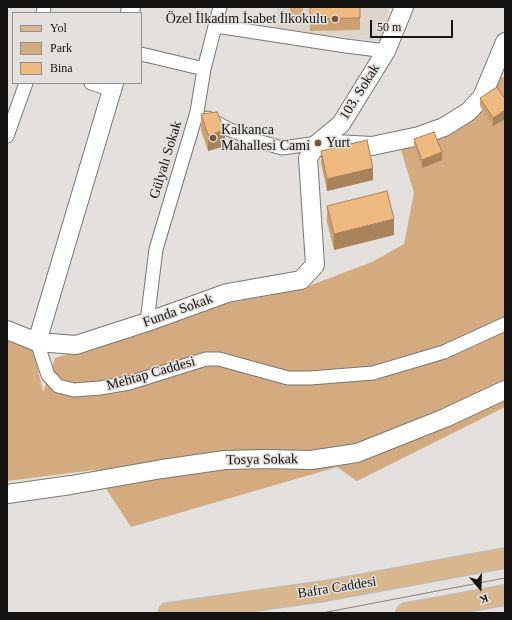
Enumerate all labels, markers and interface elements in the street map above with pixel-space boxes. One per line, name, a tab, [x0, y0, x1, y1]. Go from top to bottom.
place label: Özel İlkadım İsabet İlkokulu	[166, 11, 327, 27]
legend	[12, 12, 142, 84]
scale bar	[372, 12, 455, 38]
marker: Özel İlkadım İsabet İlkokulu	[330, 14, 340, 24]
text: 50 m	[377, 20, 401, 34]
text: Yol	[50, 21, 67, 35]
text: Park	[50, 41, 72, 55]
text: Bina	[50, 61, 73, 75]
street label: 103. Sokak	[336, 61, 384, 123]
street label: Gülyalı Sokak	[146, 119, 186, 201]
place label: Kalkanca Mahallesi Cami	[221, 122, 310, 154]
marker: Kalkanca Mahallesi Cami	[208, 133, 218, 143]
place label: Yurt	[326, 135, 350, 151]
marker: Yurt	[313, 138, 323, 148]
street label: Funda Sokak	[141, 291, 215, 331]
street label: Mehtap Caddesi	[105, 353, 197, 395]
street label: Tosya Sokak	[226, 451, 298, 469]
north arrow	[460, 568, 500, 608]
street label: Bafra Caddesi	[296, 573, 378, 603]
text: K	[478, 592, 490, 606]

